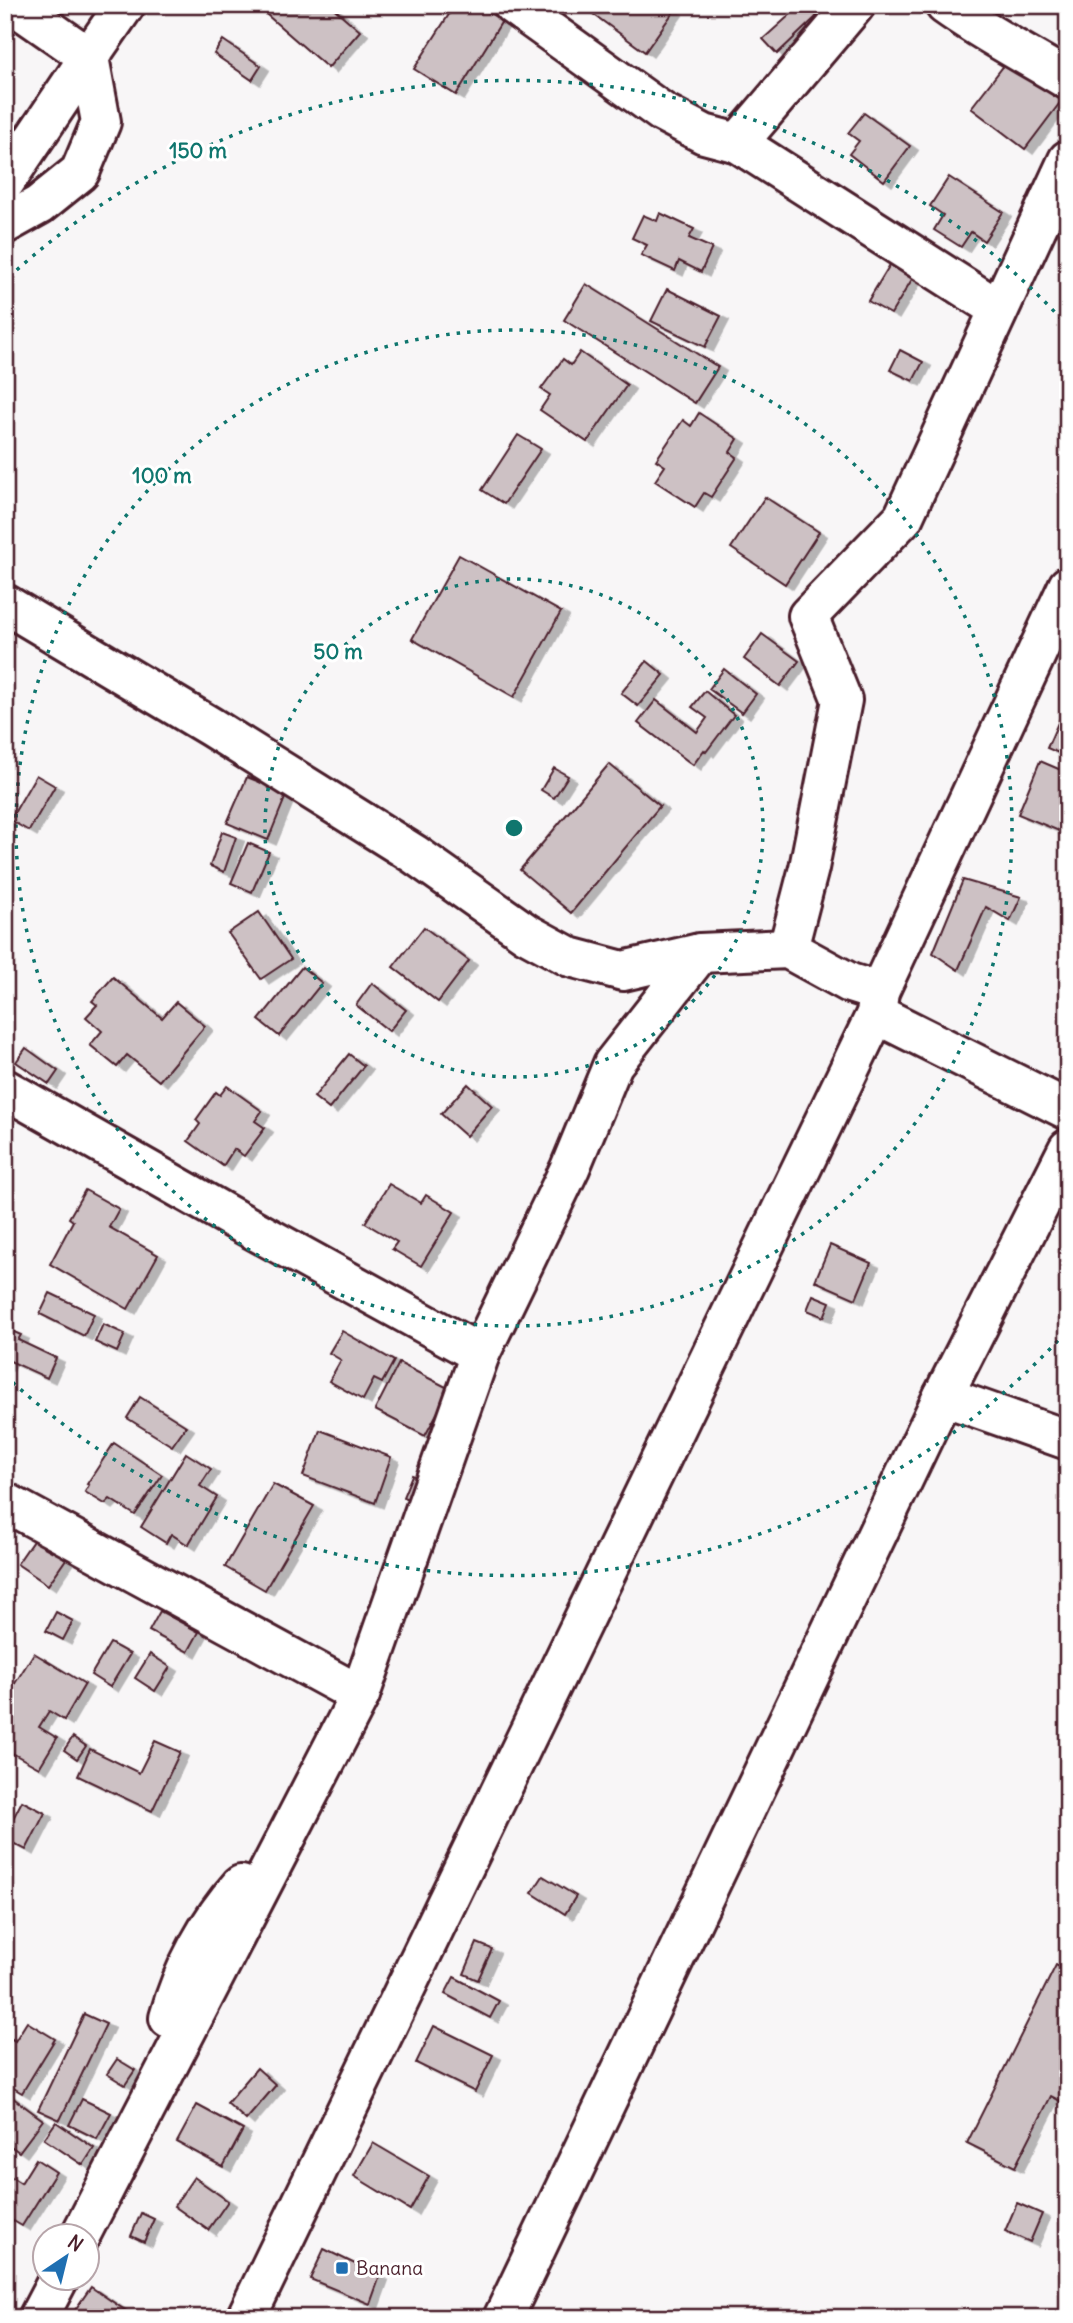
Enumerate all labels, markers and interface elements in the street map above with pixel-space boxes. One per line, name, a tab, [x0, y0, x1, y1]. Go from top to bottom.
text: 150 m	[169, 137, 227, 164]
text: 100 m	[132, 462, 192, 489]
text: 50 m	[313, 638, 363, 665]
centre of rings	[502, 816, 526, 840]
north arrow	[32, 2222, 102, 2292]
text: N	[63, 2229, 88, 2257]
place label: Banana	[356, 2256, 423, 2280]
marker: Banana	[334, 2260, 350, 2276]

